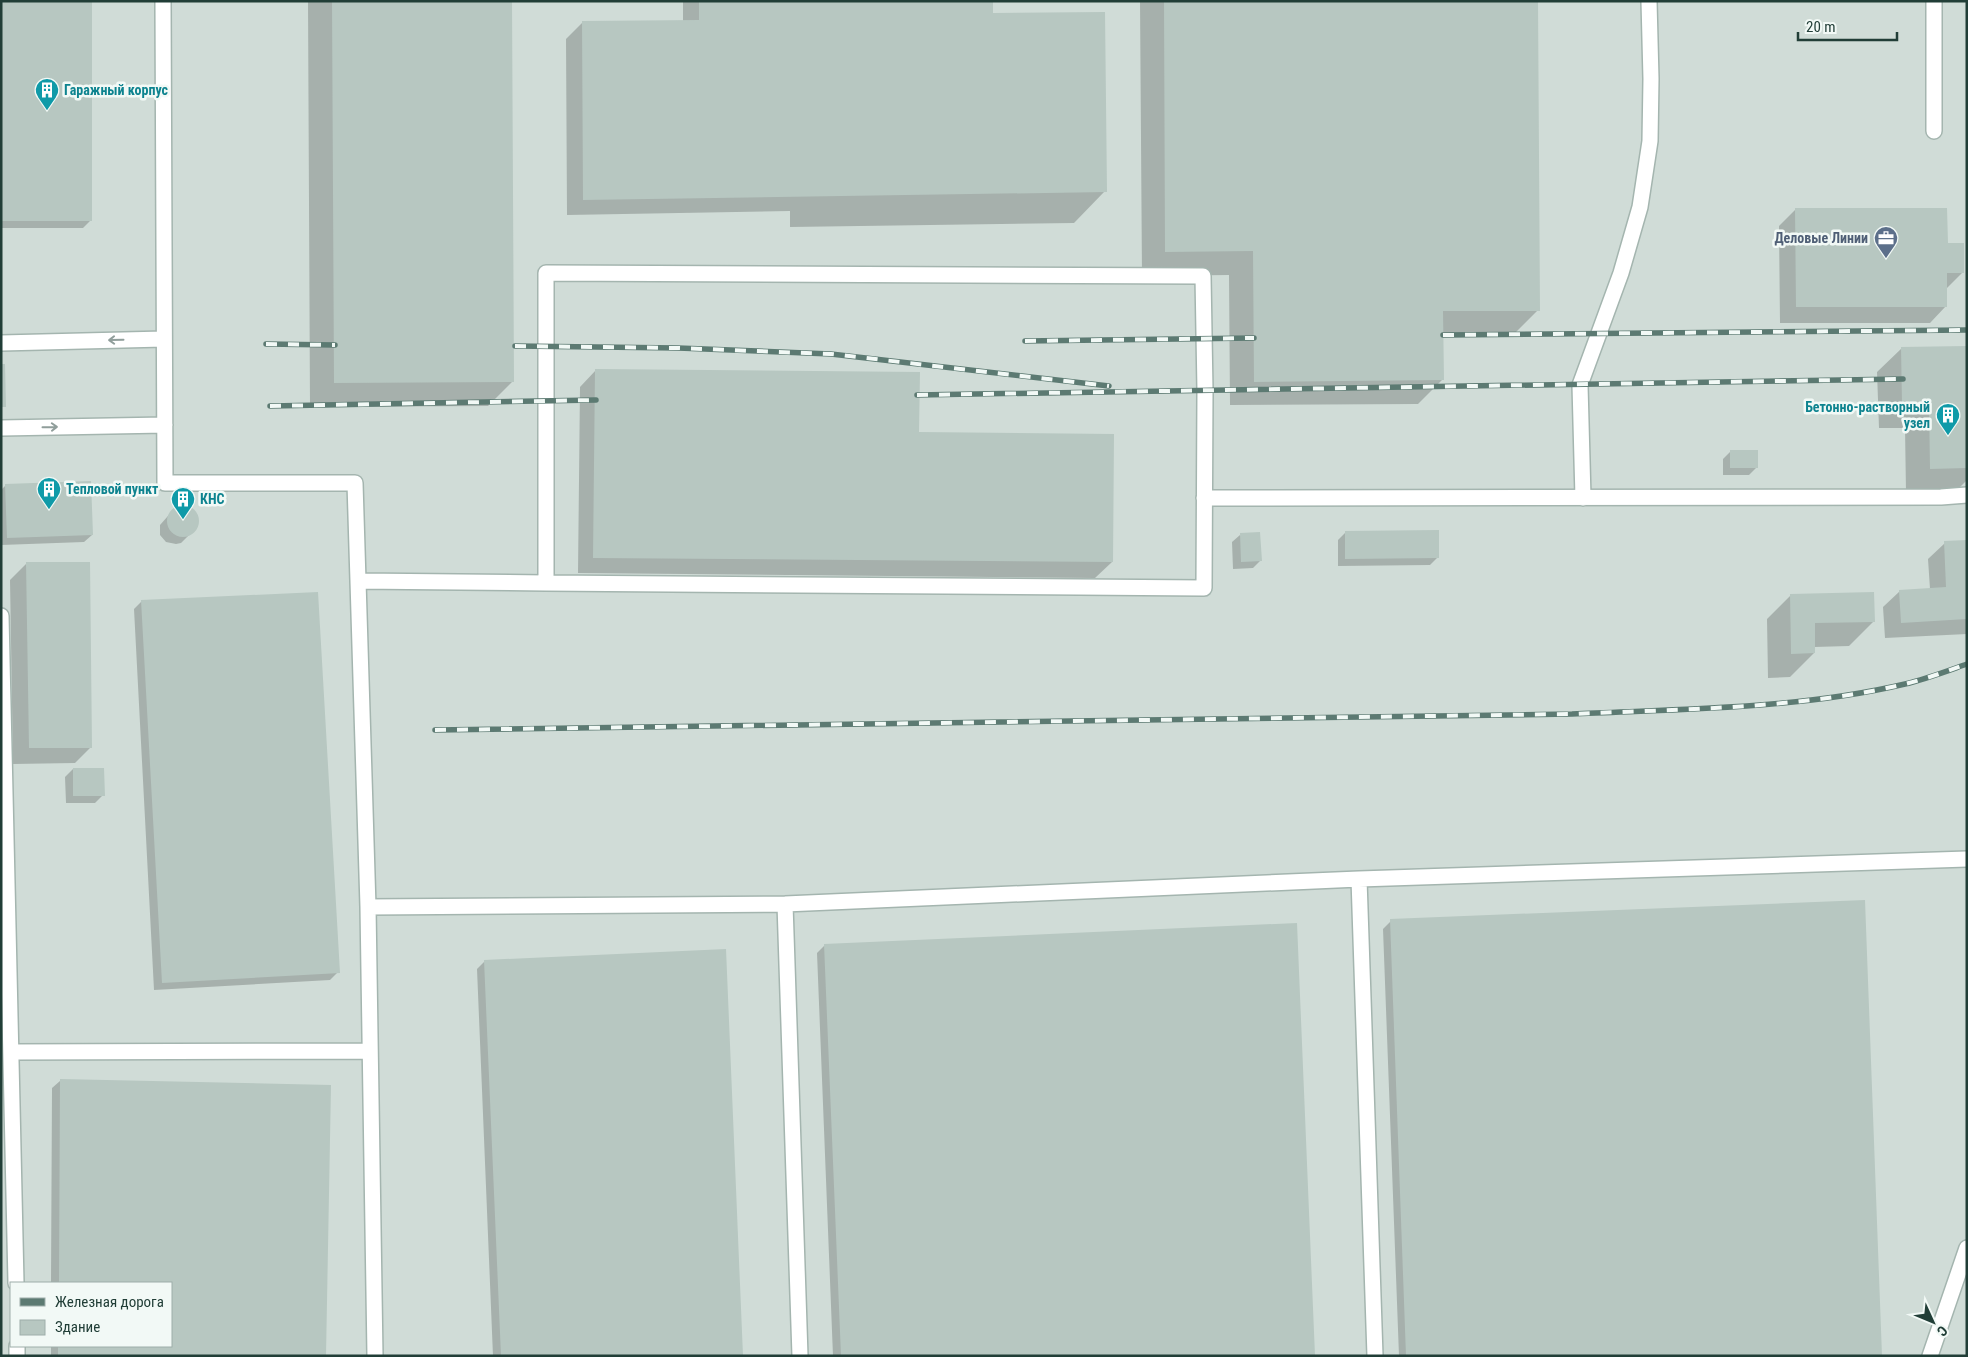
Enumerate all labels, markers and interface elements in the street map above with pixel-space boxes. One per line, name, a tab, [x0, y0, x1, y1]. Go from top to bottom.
scale bar	[1798, 10, 1897, 42]
text: 20 m	[1806, 18, 1836, 36]
building icon: Гаражный корпус	[34, 77, 60, 111]
place label: Гаражный корпус	[64, 82, 169, 98]
office icon: Деловые Линии	[1873, 225, 1899, 259]
place label: Деловые Линии	[1774, 230, 1868, 246]
one-way arrow	[108, 335, 124, 345]
place label: Бетонно-растворный узел	[1805, 399, 1930, 431]
building icon: Бетонно-растворный узел	[1935, 402, 1961, 436]
one-way arrow	[42, 422, 58, 432]
building icon: Тепловой пункт	[36, 476, 62, 510]
place label: Тепловой пункт	[66, 481, 159, 497]
building icon: КНС	[170, 486, 196, 520]
place label: КНС	[200, 491, 224, 507]
legend	[10, 1282, 172, 1347]
text: Железная дорога	[55, 1293, 164, 1311]
north arrow	[1908, 1297, 1958, 1347]
text: Здание	[55, 1318, 100, 1336]
text: С	[1934, 1323, 1951, 1339]

